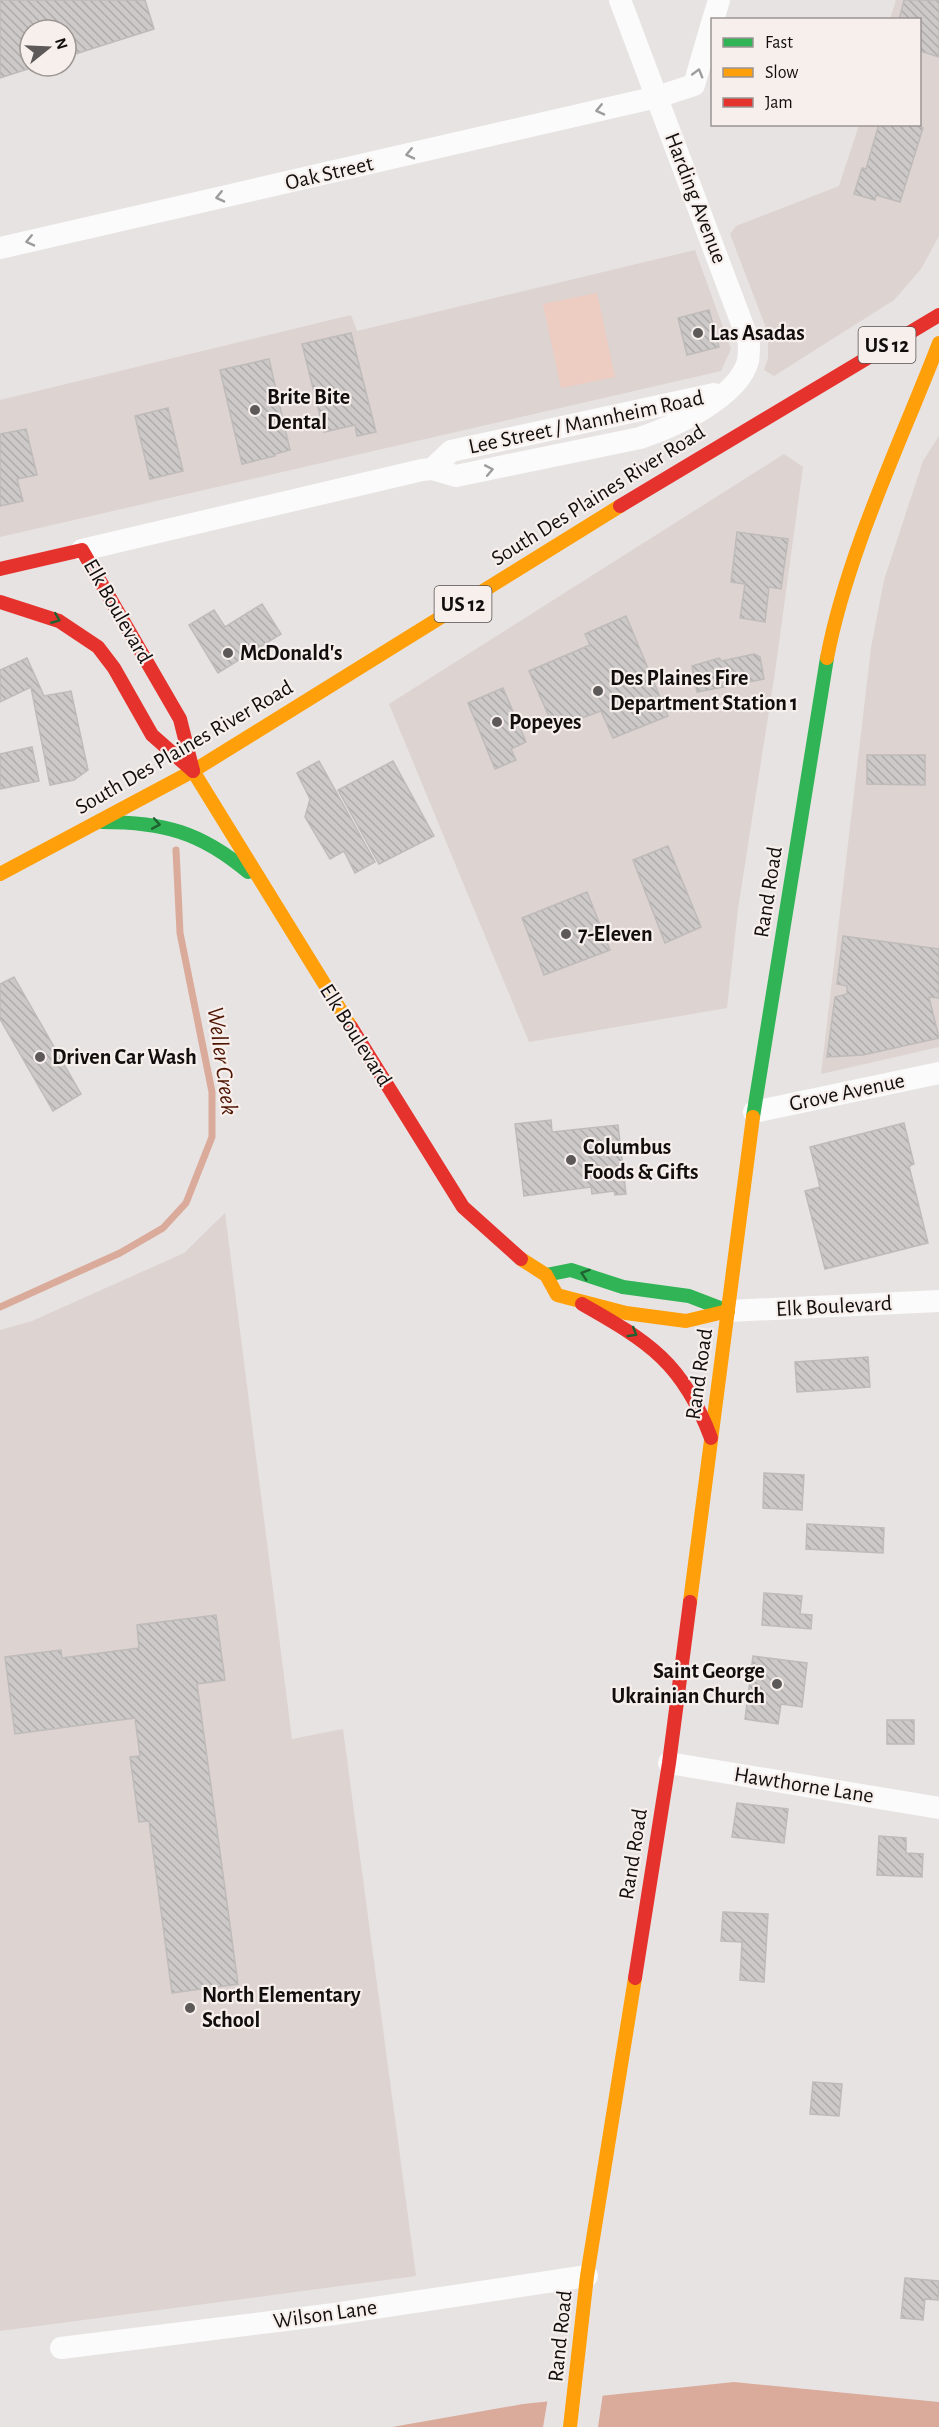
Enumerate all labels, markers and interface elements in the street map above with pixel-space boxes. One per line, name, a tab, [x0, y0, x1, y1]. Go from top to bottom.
north arrow	[18, 18, 78, 78]
legend	[711, 18, 921, 126]
text: Fast	[765, 34, 793, 52]
text: N	[52, 36, 71, 51]
text: Slow	[765, 64, 798, 82]
one-way arrow	[691, 68, 703, 79]
text: Jam	[765, 94, 793, 112]
one-way arrow	[595, 103, 605, 116]
street label: Harding Avenue	[661, 130, 731, 266]
one-way arrow	[405, 147, 415, 160]
street label: Oak Street	[283, 152, 375, 194]
one-way arrow	[215, 190, 225, 203]
one-way arrow	[25, 234, 35, 247]
place label: Las Asadas	[710, 322, 805, 344]
marker: Las Asadas	[691, 326, 705, 340]
road number: US 12	[858, 327, 916, 363]
place label: Brite Bite Dental	[267, 386, 350, 433]
street label: Lee Street / Mannheim Road	[467, 386, 705, 458]
marker: Brite Bite Dental	[248, 403, 262, 417]
street label: South Des Plaines River Road	[487, 420, 709, 570]
one-way arrow	[483, 464, 493, 477]
street label: Elk Boulevard	[79, 555, 157, 667]
road number: US 12	[434, 586, 492, 622]
one-way arrow	[49, 612, 60, 624]
place label: McDonald's	[240, 642, 342, 664]
marker: McDonald's	[221, 646, 235, 660]
place label: Des Plaines Fire Department Station 1	[610, 667, 798, 714]
street label: South Des Plaines River Road	[72, 676, 296, 818]
marker: Des Plaines Fire Department Station 1	[591, 684, 605, 698]
place label: Popeyes	[509, 711, 582, 734]
marker: Popeyes	[490, 715, 504, 729]
one-way arrow	[151, 817, 161, 830]
street label: Rand Road	[750, 845, 786, 939]
place label: 7-Eleven	[578, 923, 653, 945]
marker: 7-Eleven	[559, 927, 573, 941]
street label: Elk Boulevard	[316, 980, 396, 1090]
water label: Weller Creek	[203, 1005, 241, 1117]
place label: Driven Car Wash	[52, 1046, 197, 1068]
marker: Driven Car Wash	[33, 1050, 47, 1064]
street label: Grove Avenue	[787, 1069, 907, 1115]
place label: Columbus Foods & Gifts	[583, 1136, 699, 1183]
marker: Columbus Foods & Gifts	[564, 1153, 578, 1167]
one-way arrow	[580, 1269, 591, 1282]
street label: Elk Boulevard	[775, 1292, 893, 1320]
one-way arrow	[627, 1326, 637, 1338]
street label: Rand Road	[682, 1327, 716, 1421]
place label: Saint George Ukrainian Church	[611, 1660, 765, 1707]
marker: Saint George Ukrainian Church	[770, 1677, 784, 1691]
street label: Hawthorne Lane	[733, 1763, 875, 1807]
street label: Rand Road	[615, 1807, 651, 1901]
place label: North Elementary School	[202, 1984, 361, 2031]
marker: North Elementary School	[183, 2001, 197, 2015]
street label: Rand Road	[544, 2289, 576, 2383]
street label: Wilson Lane	[272, 2296, 378, 2332]

